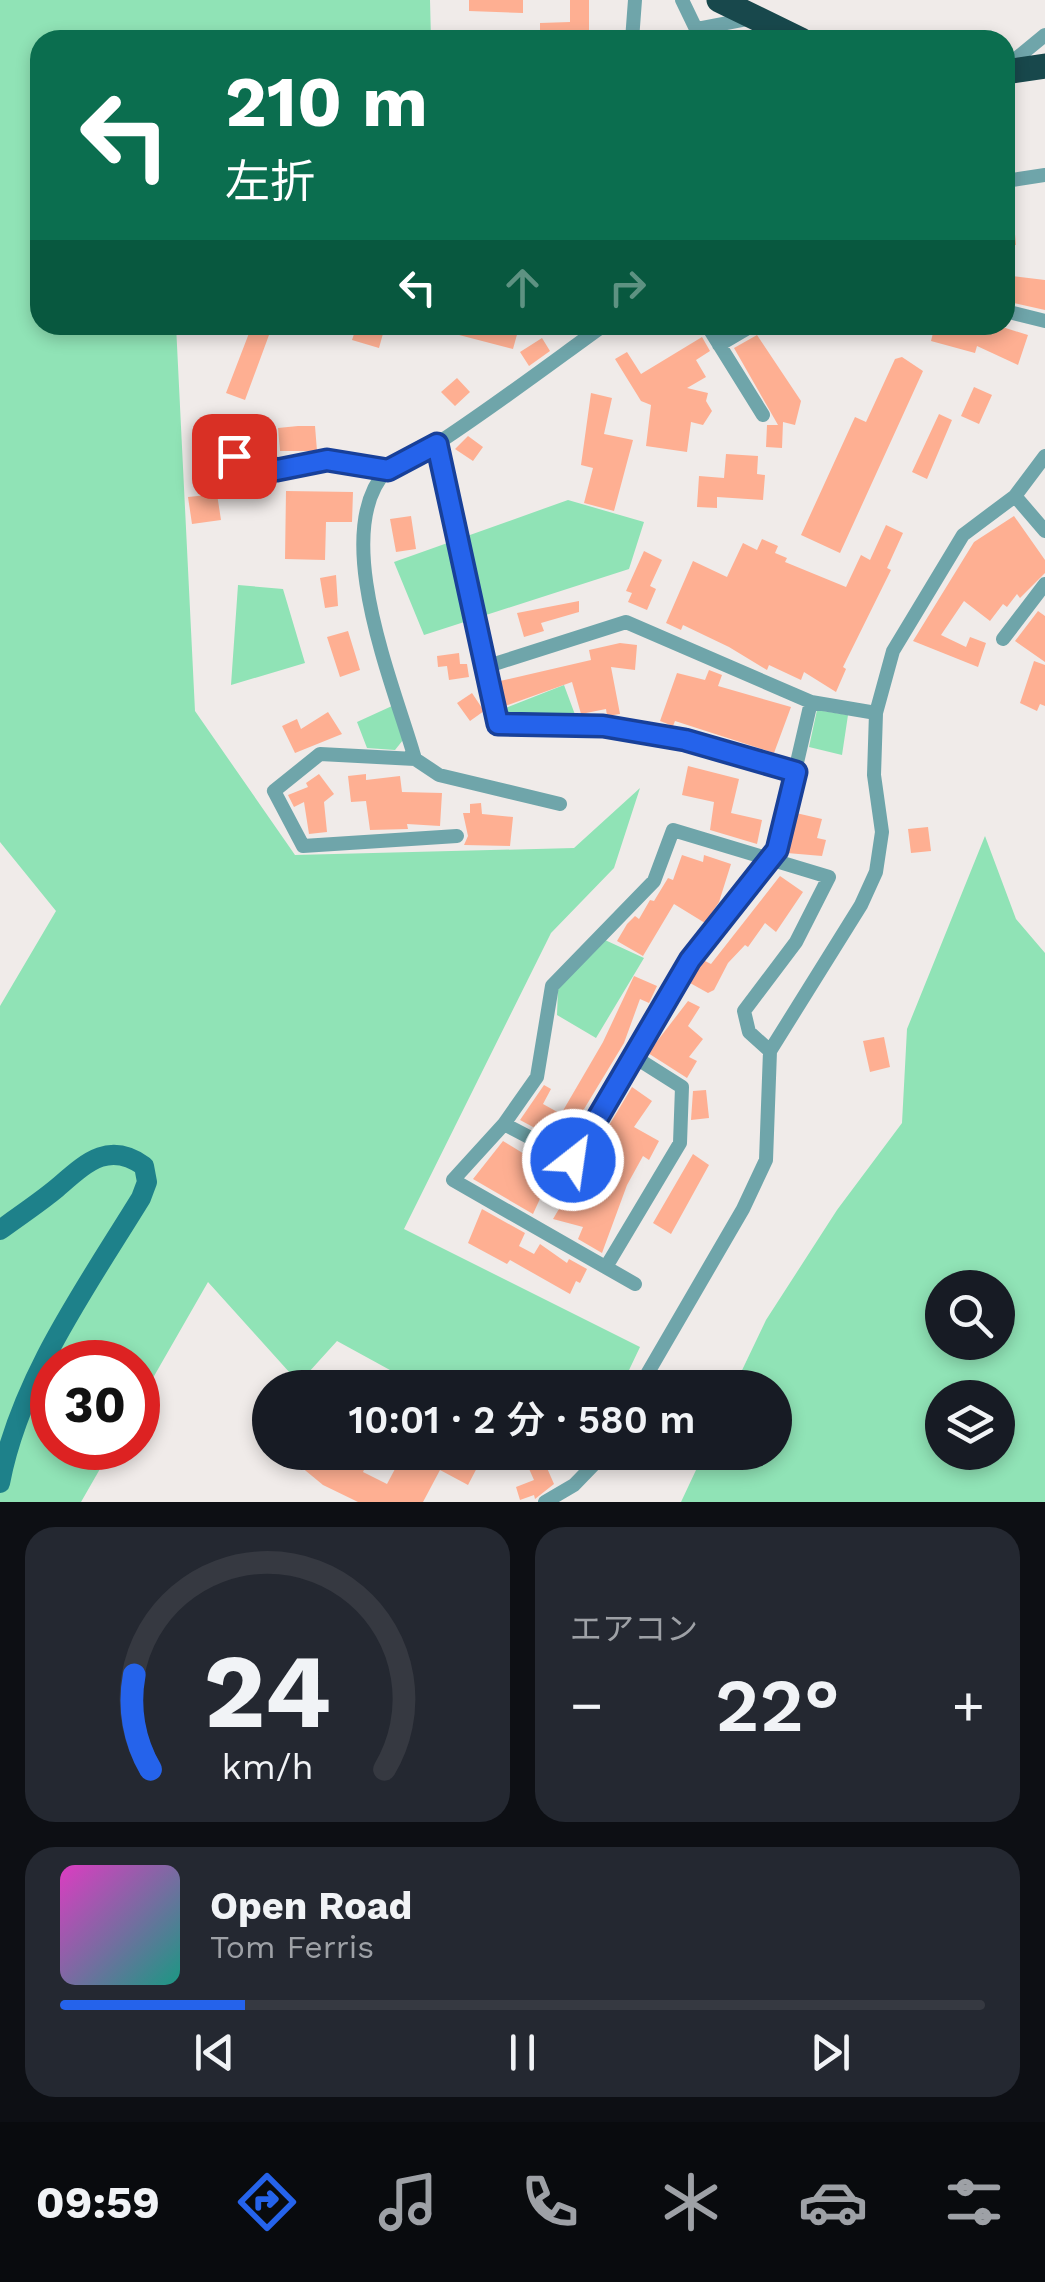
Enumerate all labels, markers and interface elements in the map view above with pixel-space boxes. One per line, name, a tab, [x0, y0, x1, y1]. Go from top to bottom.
text: 210 m	[225, 61, 428, 143]
icon: left	[60, 70, 190, 200]
text: 左折	[225, 155, 315, 208]
icon: left	[390, 260, 445, 315]
icon: ahead	[495, 260, 550, 315]
icon: right	[600, 260, 655, 315]
pin	[192, 414, 277, 499]
icon: arrive	[207, 429, 262, 484]
position arrow	[521, 1108, 625, 1212]
map controls	[925, 1270, 1015, 1470]
button: search	[925, 1270, 1015, 1360]
speed limit sign: 30	[30, 1340, 160, 1470]
button: layers	[925, 1380, 1015, 1470]
text: 10:01 · 2 分 · 580 m	[349, 1398, 695, 1442]
text: エアコン	[570, 1610, 698, 1648]
text: 24	[204, 1630, 331, 1752]
text: 22°	[715, 1661, 840, 1749]
text: −	[570, 1673, 603, 1737]
text: +	[952, 1673, 985, 1737]
text: km/h	[221, 1746, 314, 1788]
text: Open Road	[210, 1884, 412, 1928]
text: Tom Ferris	[210, 1928, 374, 1966]
icon: previous	[187, 2025, 242, 2080]
icon: pause	[495, 2025, 550, 2080]
icon: next	[803, 2025, 858, 2080]
icon: directions	[232, 2167, 302, 2237]
icon: music	[373, 2167, 443, 2237]
icon: phone	[515, 2167, 585, 2237]
icon: climate	[656, 2167, 726, 2237]
icon: car	[798, 2167, 868, 2237]
icon: filters	[939, 2167, 1009, 2237]
text: 09:59	[36, 2176, 160, 2229]

